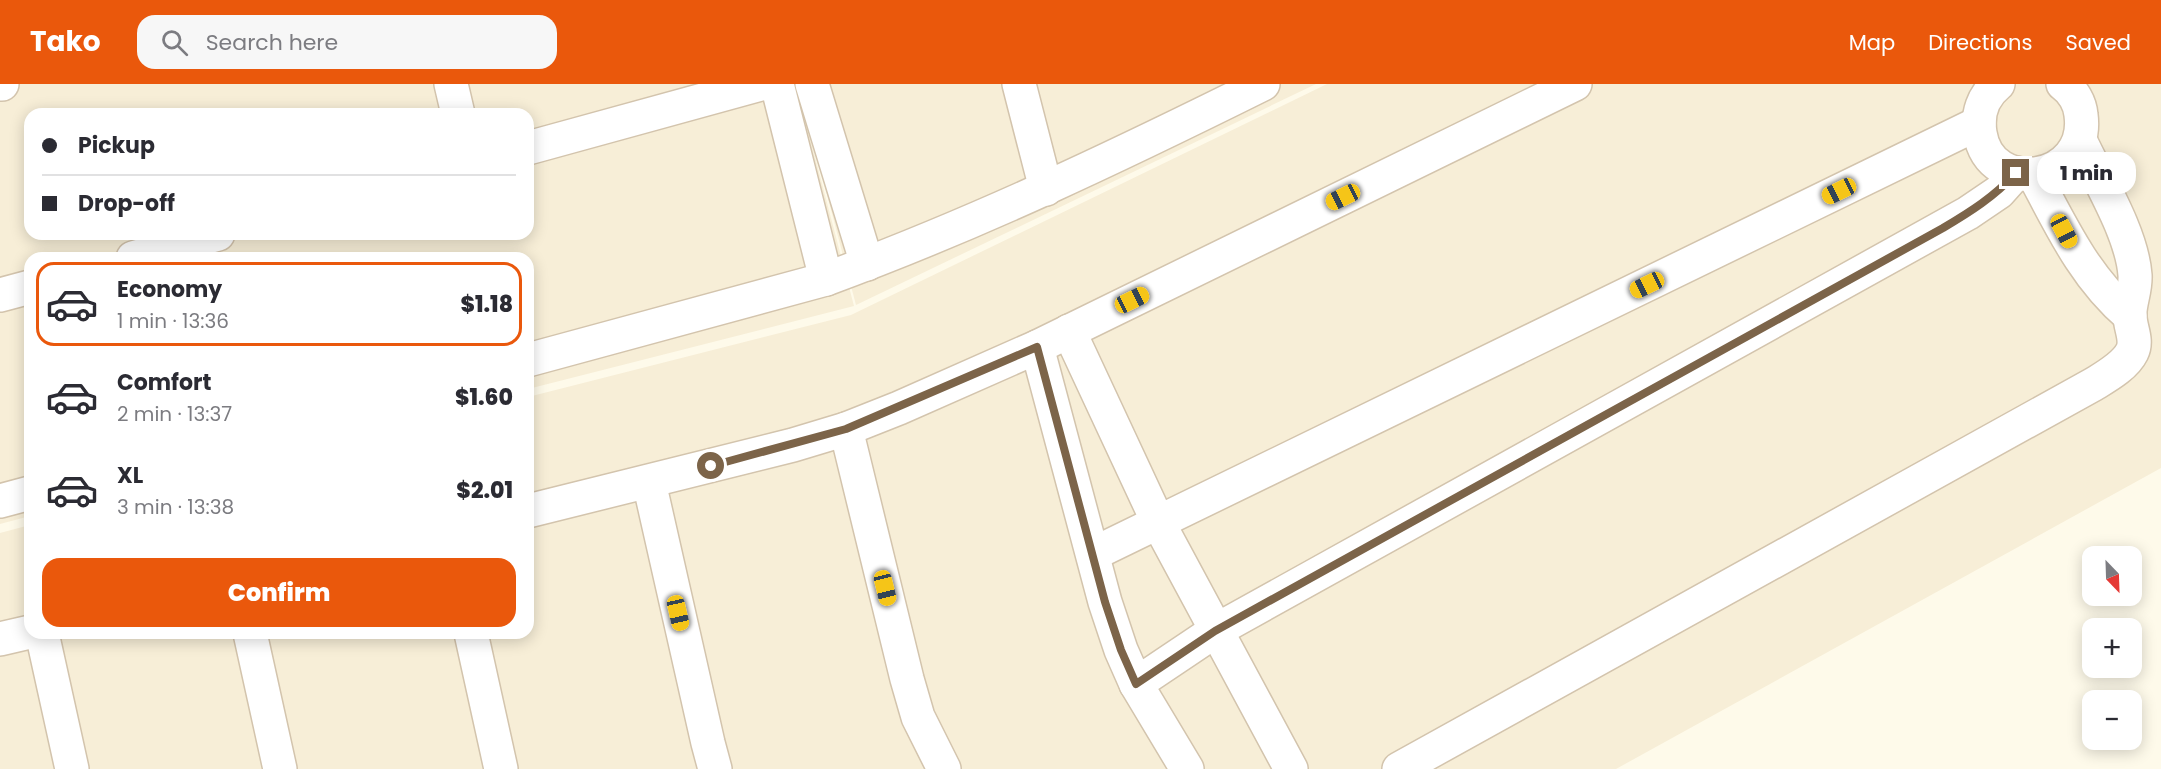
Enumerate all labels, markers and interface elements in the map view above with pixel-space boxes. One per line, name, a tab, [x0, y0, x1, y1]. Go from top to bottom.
search box	[137, 15, 557, 69]
text: Tako	[30, 22, 101, 61]
icon: search	[158, 26, 191, 59]
text: Search here	[206, 27, 338, 58]
text: Map	[1849, 28, 1895, 57]
text: Directions	[1928, 28, 2032, 57]
text: Saved	[2065, 28, 2131, 57]
text: Pickup	[78, 130, 155, 161]
callout: 1 min	[2037, 152, 2136, 194]
route end	[2002, 159, 2029, 186]
text: 1 min	[2060, 159, 2113, 187]
car	[1819, 175, 1859, 207]
car	[1323, 181, 1363, 213]
text: Drop-off	[78, 188, 175, 219]
car	[2048, 211, 2080, 251]
car	[1627, 269, 1667, 301]
text: Economy	[117, 274, 222, 305]
icon: car	[45, 277, 99, 331]
car	[1112, 284, 1152, 316]
text: $1.18	[460, 289, 513, 320]
text: 1 min · 13:36	[117, 307, 229, 335]
text: Comfort	[117, 367, 211, 398]
icon: car	[45, 370, 99, 424]
text: $1.60	[455, 382, 513, 413]
text: 2 min · 13:37	[117, 400, 232, 428]
route start	[697, 452, 724, 479]
text: XL	[117, 460, 143, 491]
icon: car	[45, 463, 99, 517]
text: $2.01	[456, 475, 513, 506]
text: 3 min · 13:38	[117, 493, 234, 521]
north arrow	[2082, 546, 2142, 606]
map controls	[2082, 546, 2142, 750]
button: Confirm	[42, 558, 516, 627]
car	[872, 568, 898, 608]
car	[665, 593, 691, 633]
button: +	[2082, 618, 2142, 678]
button: −	[2082, 690, 2142, 750]

